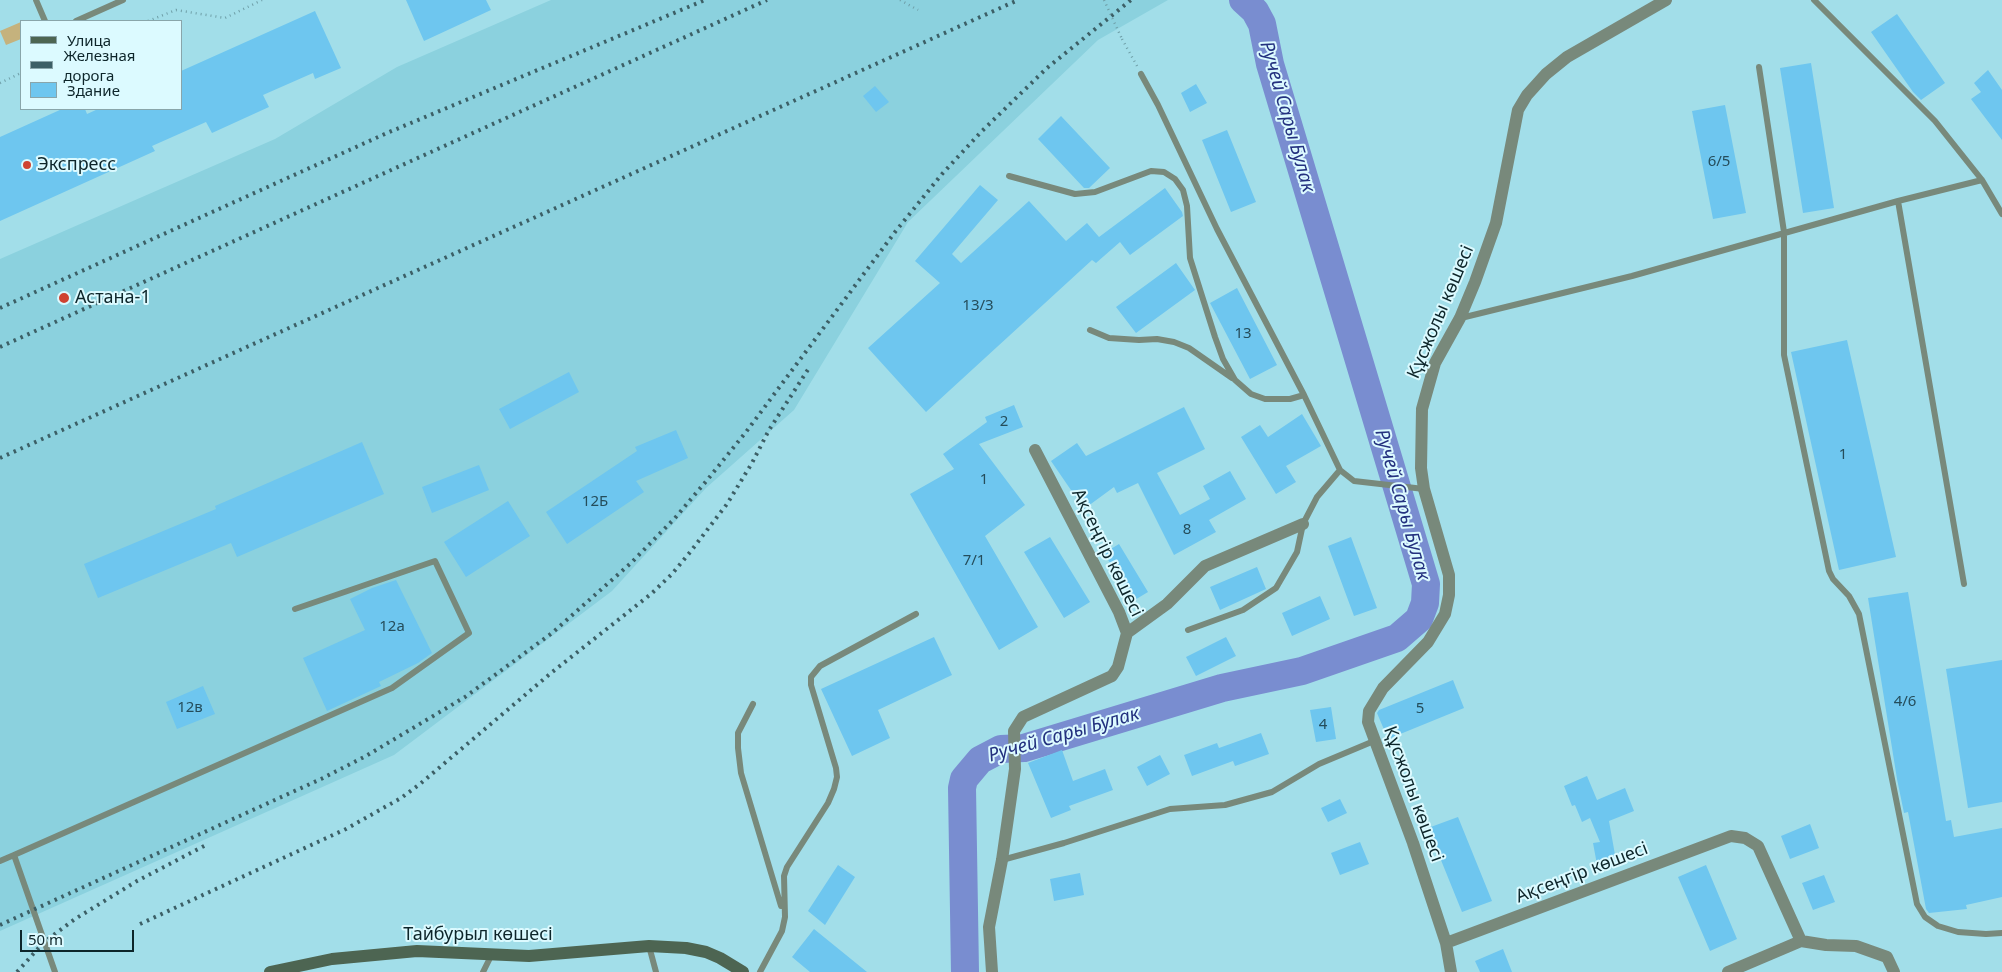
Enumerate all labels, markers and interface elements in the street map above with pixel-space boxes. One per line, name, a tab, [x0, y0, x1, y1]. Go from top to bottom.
legend	[20, 20, 182, 110]
text: Улица	[67, 30, 111, 50]
water label: Ручей Сары Булак	[1255, 39, 1319, 195]
text: Железная дорога	[63, 45, 136, 85]
text: Здание	[67, 80, 120, 100]
house number: 6/5	[1708, 153, 1730, 171]
place label: Экспресс	[37, 154, 116, 176]
marker: Экспресс	[21, 159, 33, 171]
street label: Құсжолы көшесі	[1403, 242, 1479, 382]
place label: Астана-1	[75, 287, 151, 309]
marker: Астана-1	[57, 291, 71, 305]
house number: 13/3	[962, 297, 994, 315]
house number: 13	[1234, 325, 1252, 343]
house number: 2	[1000, 413, 1008, 431]
water label: Ручей Сары Булак	[1370, 427, 1434, 583]
house number: 1	[1839, 446, 1847, 464]
house number: 1	[980, 471, 988, 489]
street label: Ақсеңгір көшесі	[1067, 485, 1147, 621]
house number: 12Б	[582, 493, 608, 511]
house number: 8	[1183, 521, 1191, 539]
house number: 7/1	[963, 552, 985, 570]
house number: 12а	[379, 618, 405, 636]
house number: 4/6	[1894, 693, 1916, 711]
house number: 12в	[177, 699, 203, 717]
house number: 5	[1416, 700, 1424, 718]
water label: Ручей Сары Булак	[986, 703, 1142, 767]
house number: 4	[1319, 716, 1327, 734]
street label: Құсжолы көшесі	[1378, 723, 1448, 865]
street label: Ақсеңгір көшесі	[1513, 838, 1651, 908]
scale bar	[22, 920, 136, 952]
street label: Тайбурыл көшесі	[403, 924, 553, 946]
text: 50 m	[28, 929, 63, 949]

